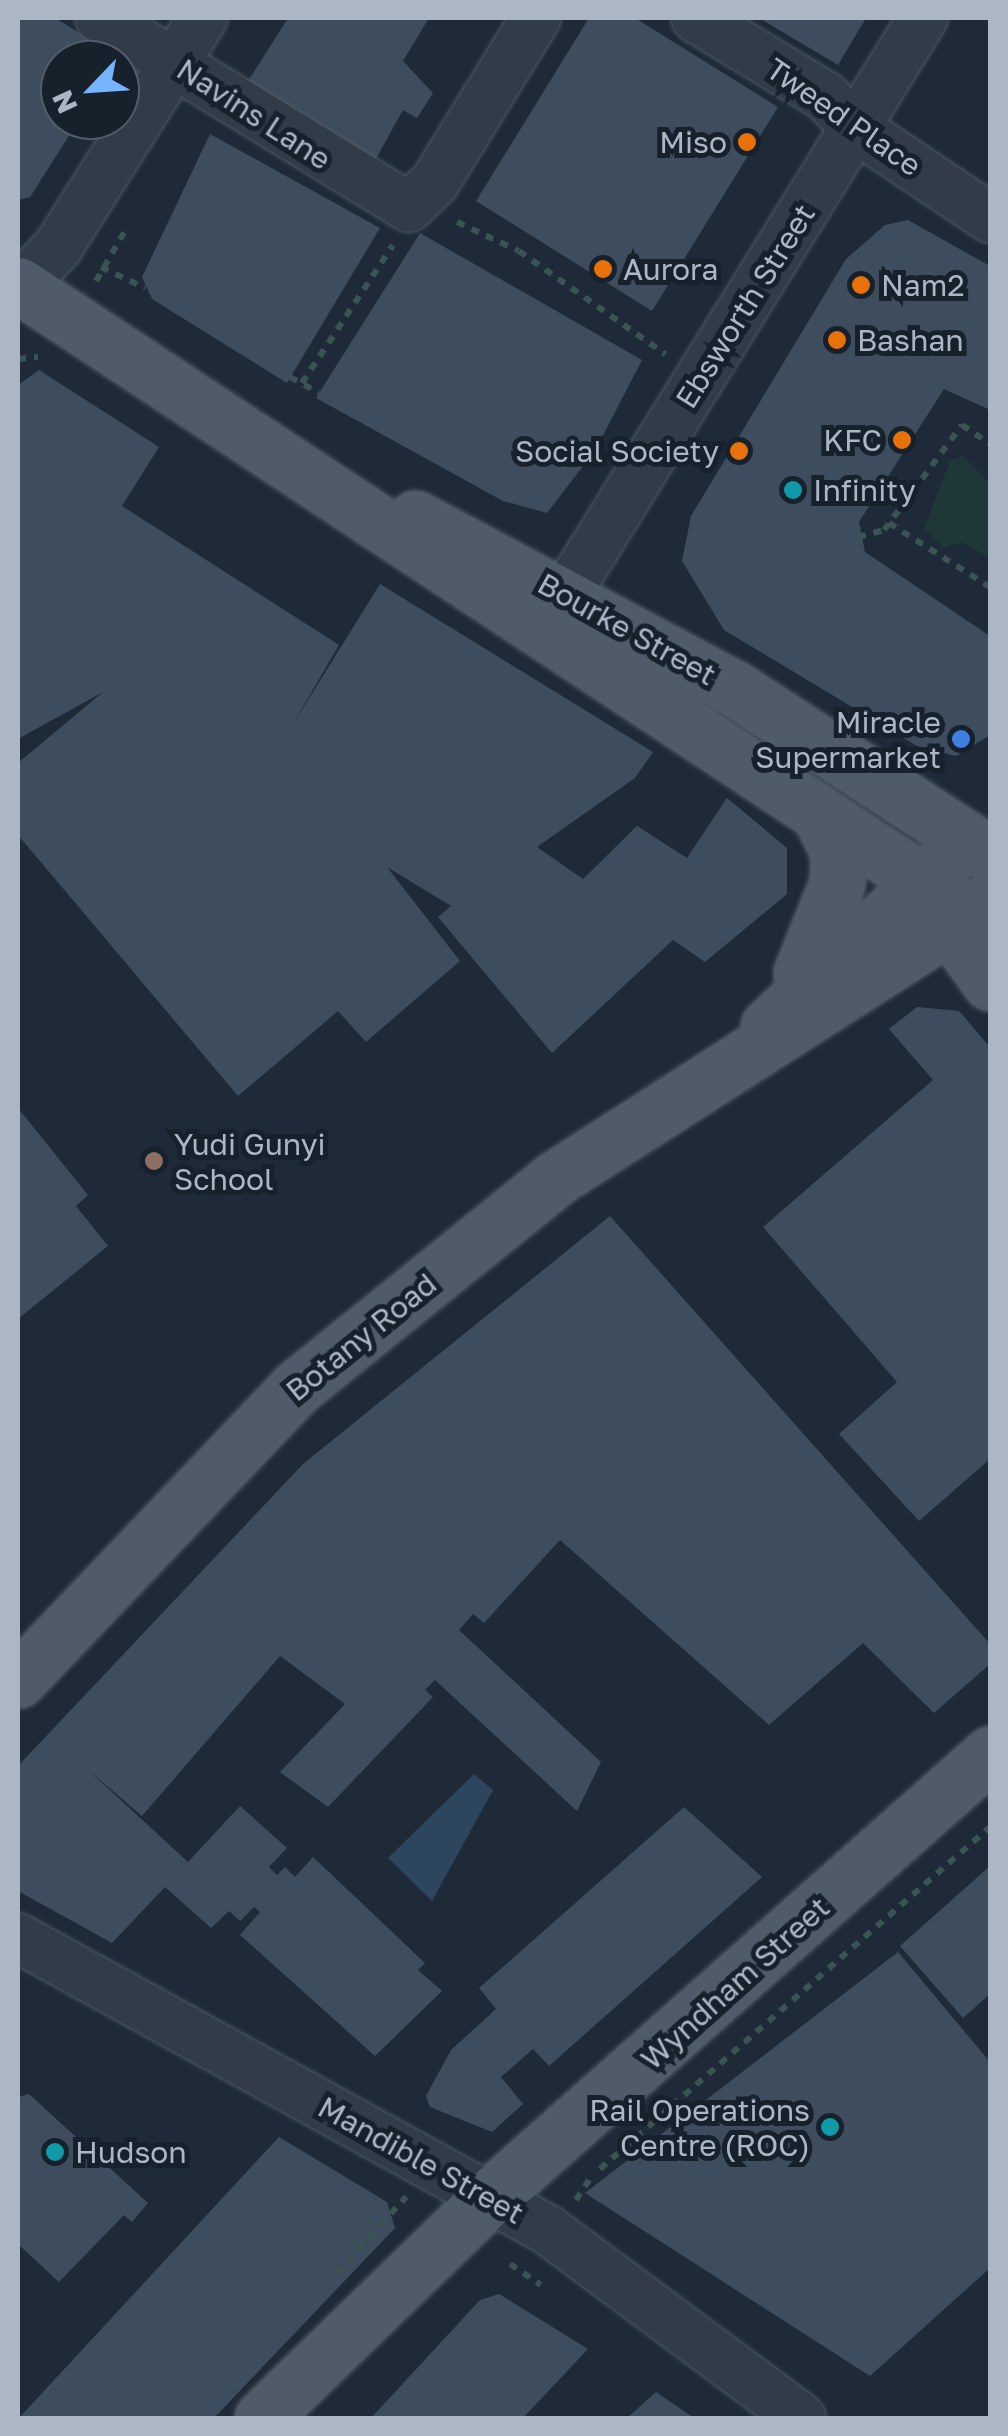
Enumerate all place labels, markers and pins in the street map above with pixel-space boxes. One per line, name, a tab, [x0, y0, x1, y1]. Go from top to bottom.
place label: Miso	[659, 124, 727, 160]
marker: Miso	[736, 131, 758, 153]
place label: Aurora	[623, 251, 718, 287]
marker: Aurora	[592, 258, 614, 280]
place label: Nam2	[881, 267, 965, 303]
marker: Nam2	[850, 274, 872, 296]
place label: Bashan	[857, 322, 964, 358]
marker: Bashan	[826, 329, 848, 351]
place label: KFC	[823, 422, 882, 458]
marker: KFC	[891, 429, 913, 451]
place label: Social Society	[515, 433, 719, 469]
marker: Social Society	[728, 440, 750, 462]
place label: Infinity	[813, 472, 916, 508]
marker: Infinity	[782, 479, 804, 501]
place label: Miracle Supermarket	[755, 704, 941, 774]
marker: Miracle Supermarket	[950, 728, 972, 750]
place label: Yudi Gunyi School	[174, 1126, 326, 1196]
marker: Yudi Gunyi School	[143, 1150, 165, 1172]
place label: Rail Operations Centre (ROC)	[589, 2092, 810, 2162]
marker: Rail Operations Centre (ROC)	[819, 2116, 841, 2138]
place label: Hudson	[75, 2134, 187, 2170]
marker: Hudson	[44, 2141, 66, 2163]

